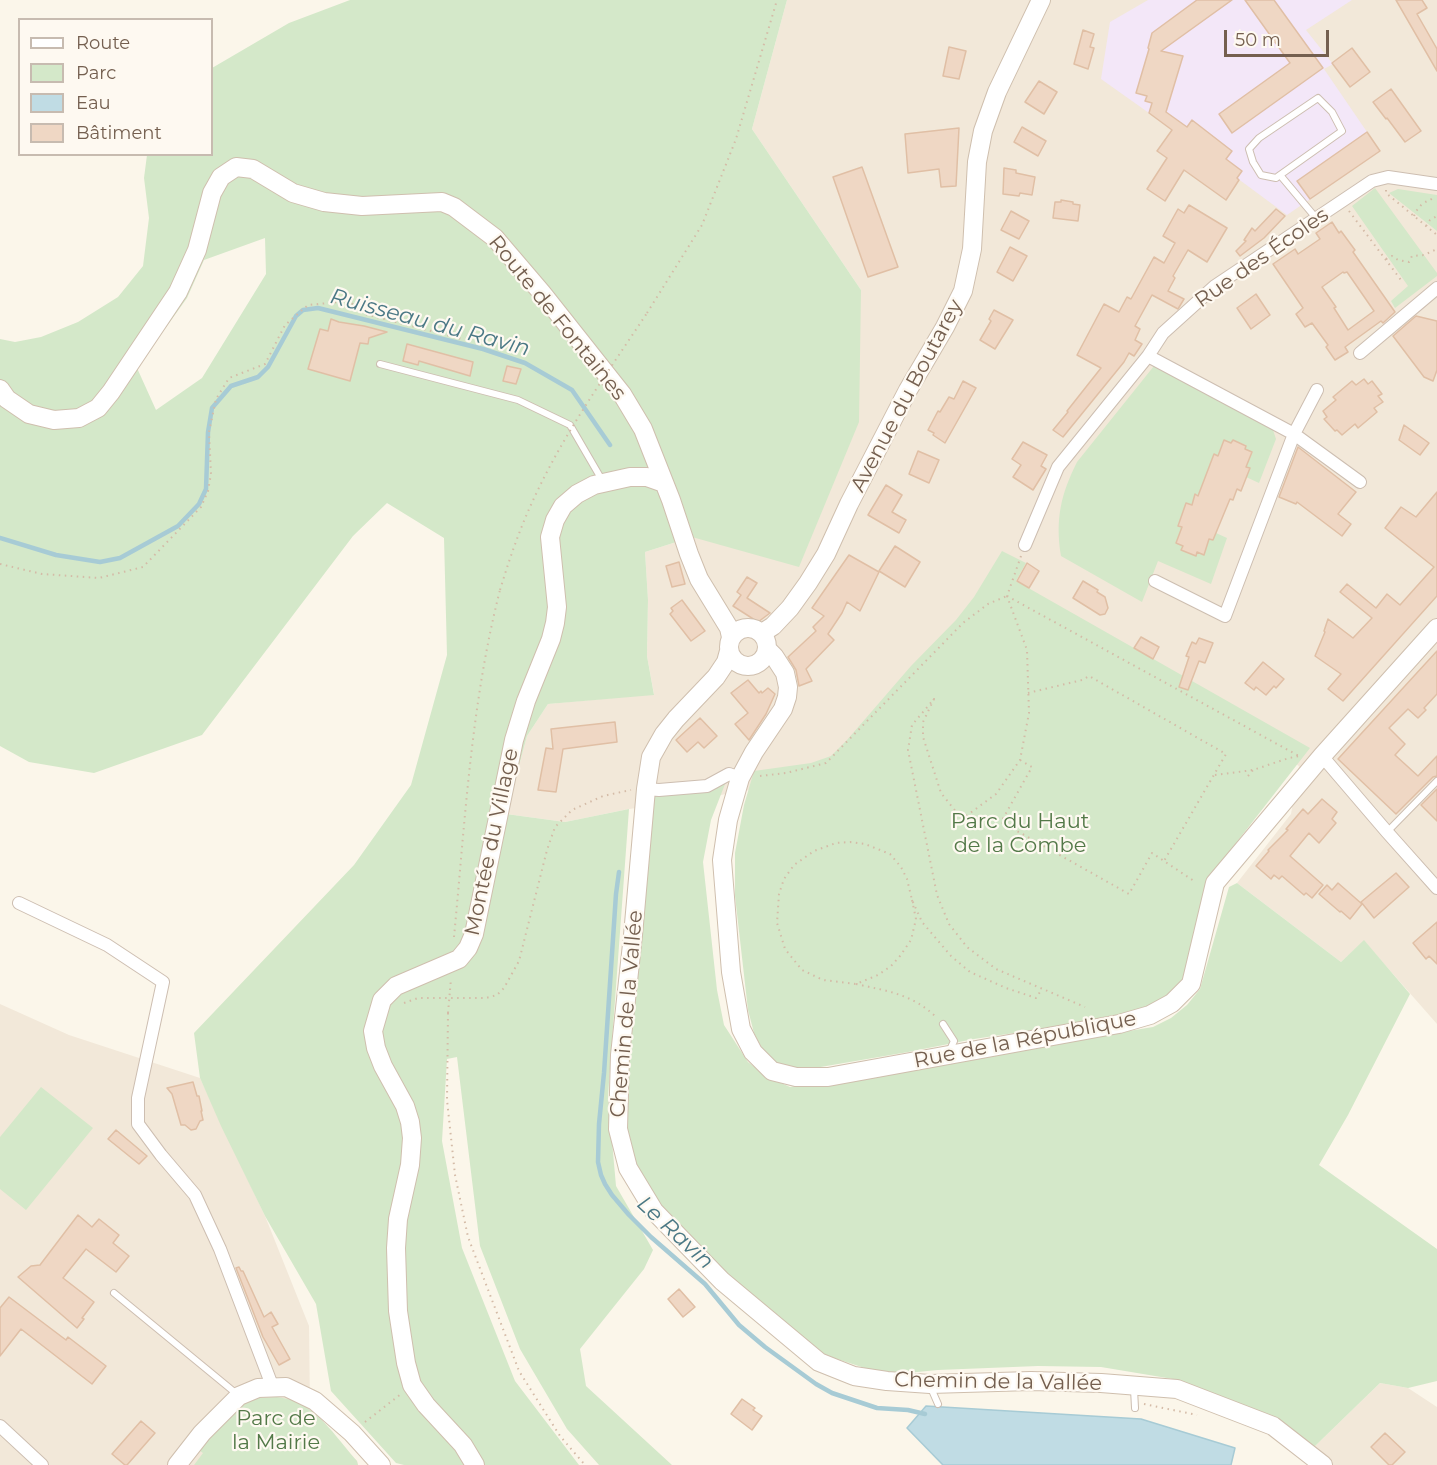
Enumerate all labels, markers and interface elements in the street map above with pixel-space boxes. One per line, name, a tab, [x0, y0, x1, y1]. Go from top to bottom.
legend	[18, 18, 213, 156]
scale bar	[1227, 18, 1332, 56]
text: 50 m	[1235, 29, 1281, 51]
text: Route	[76, 32, 130, 54]
text: Parc	[76, 62, 116, 84]
text: Eau	[76, 92, 111, 114]
text: Bâtiment	[76, 122, 162, 144]
street label: Rue des Écoles	[1190, 203, 1334, 313]
street label: Route de Fontaines	[483, 231, 631, 405]
water label: Ruisseau du Ravin	[327, 284, 533, 362]
street label: Avenue du Boutarey	[846, 295, 968, 497]
street label: Montée du Village	[460, 746, 524, 938]
park label: Parc du Haut de la Combe	[951, 809, 1089, 859]
street label: Chemin de la Vallée	[605, 909, 649, 1119]
street label: Rue de la République	[912, 1006, 1138, 1074]
water label: Le Ravin	[631, 1191, 719, 1275]
street label: Chemin de la Vallée	[894, 1368, 1102, 1396]
park label: Parc de la Mairie	[232, 1406, 320, 1456]

